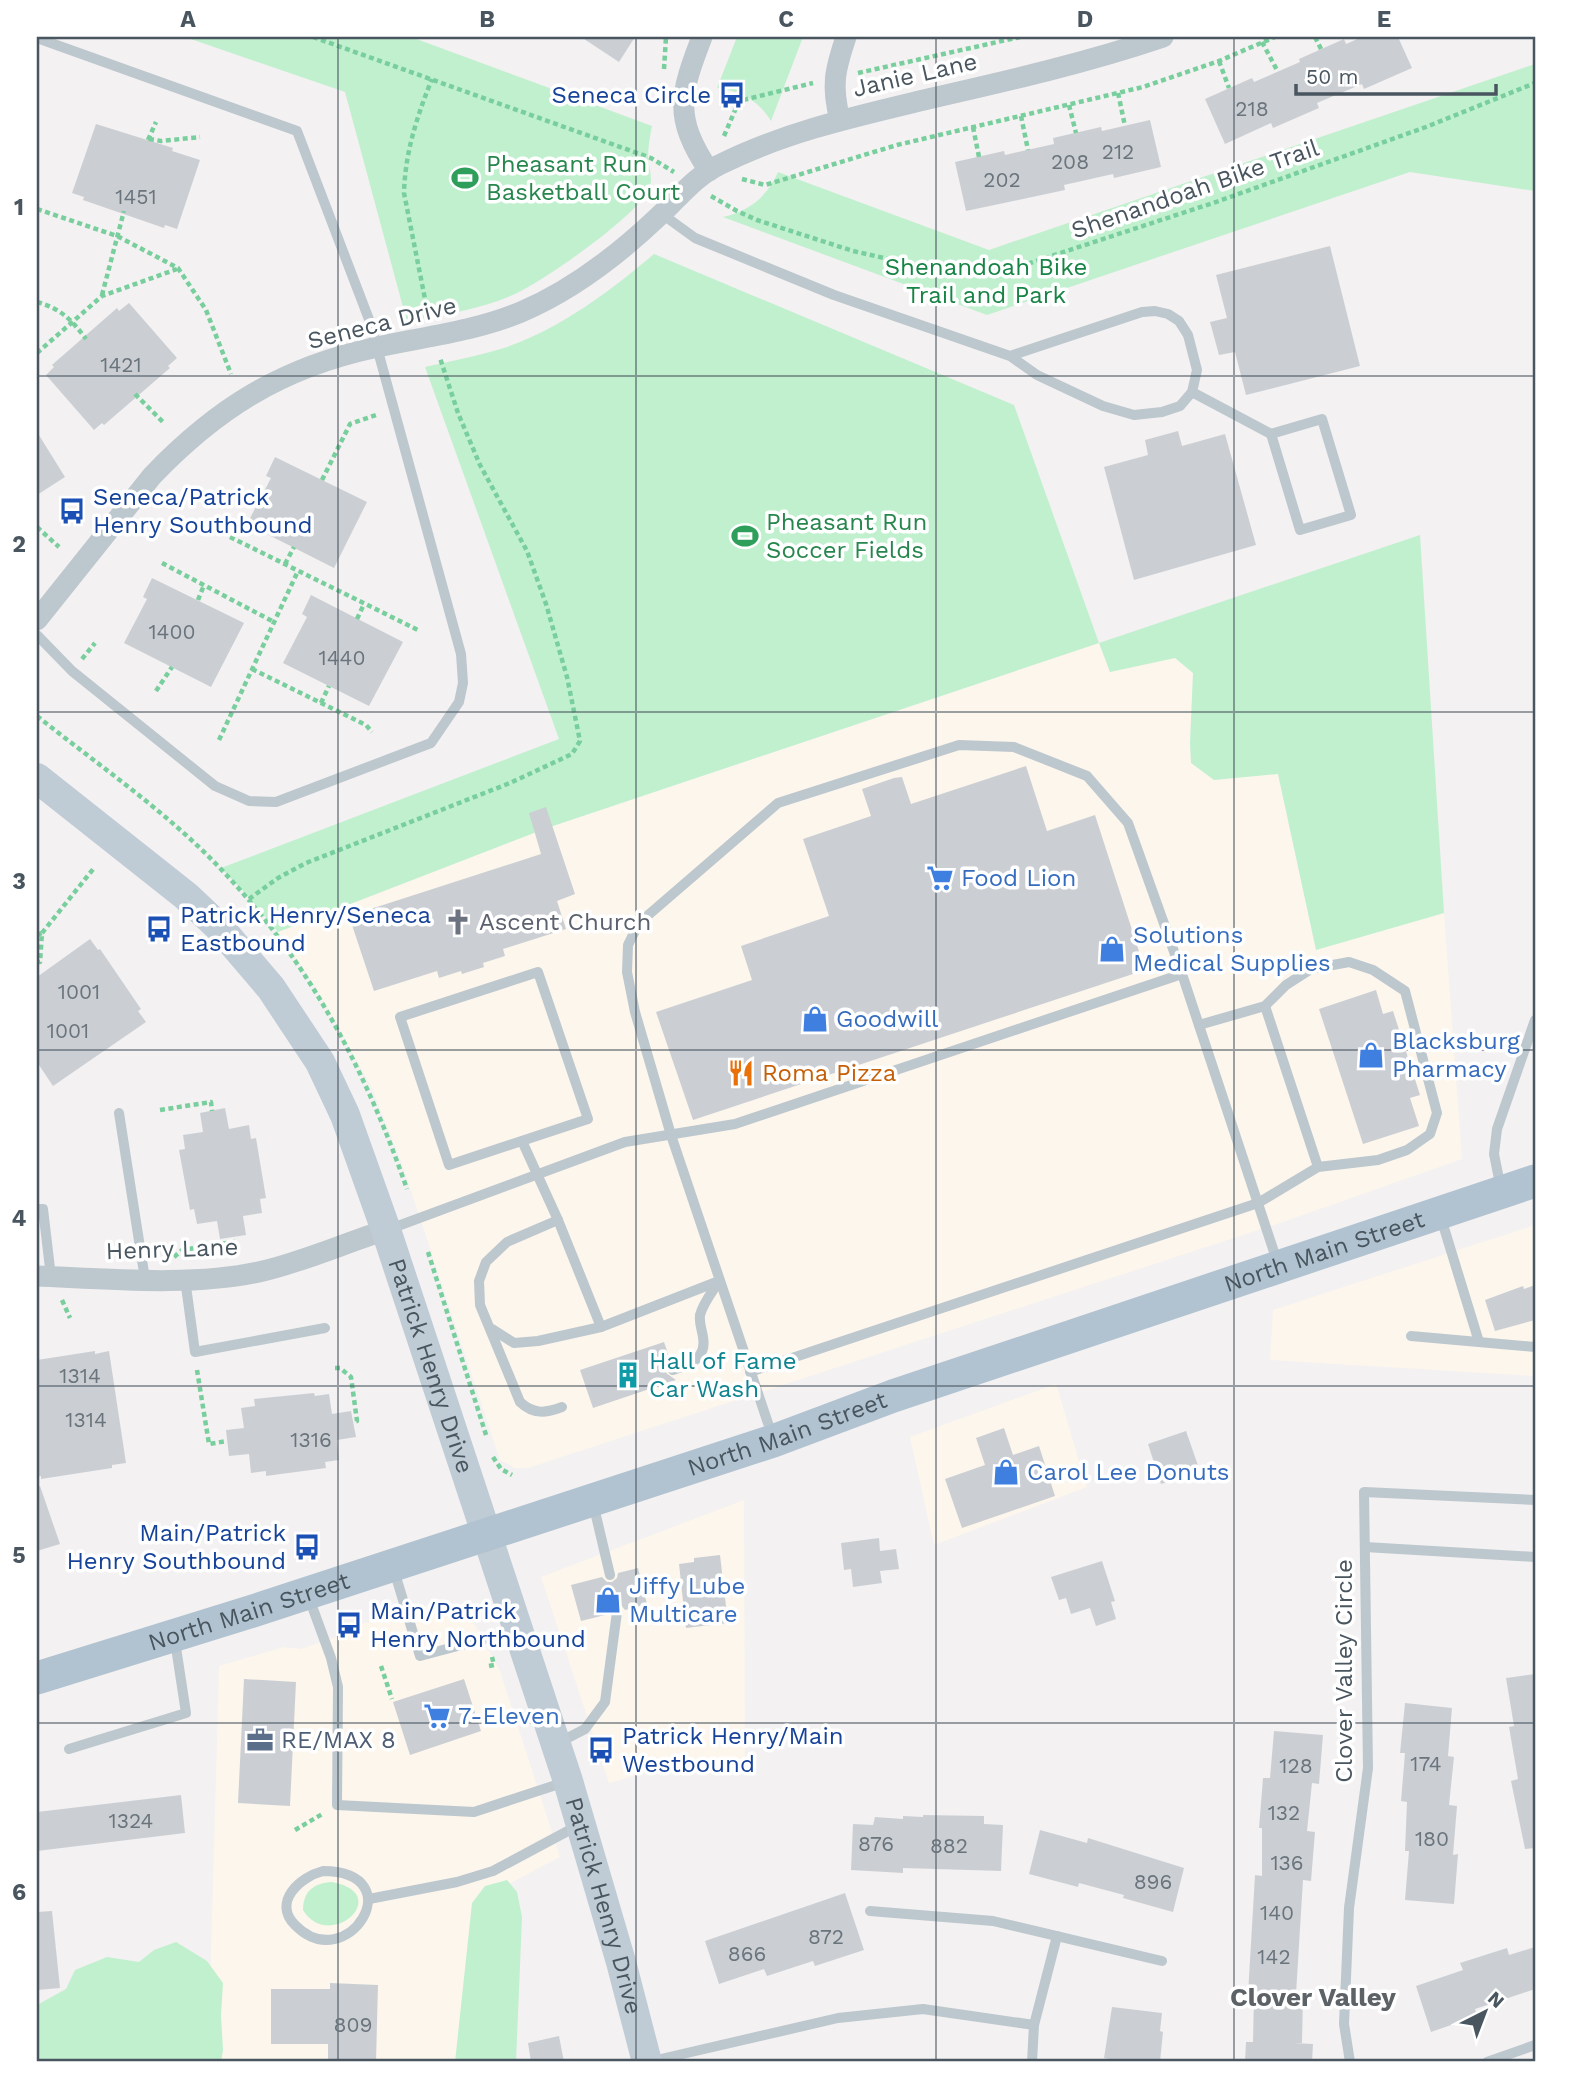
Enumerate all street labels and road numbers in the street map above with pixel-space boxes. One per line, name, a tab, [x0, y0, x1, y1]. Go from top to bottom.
street label: Janie Lane	[850, 47, 980, 103]
street label: Shenandoah Bike Trail	[1068, 133, 1323, 245]
street label: Seneca Drive	[305, 291, 459, 355]
street label: North Main Street	[1220, 1205, 1428, 1298]
street label: Henry Lane	[105, 1233, 239, 1265]
street label: Patrick Henry Drive	[382, 1255, 479, 1477]
street label: North Main Street	[684, 1386, 891, 1482]
street label: Clover Valley Circle	[1330, 1559, 1358, 1783]
street label: North Main Street	[145, 1566, 353, 1657]
street label: Patrick Henry Drive	[560, 1794, 648, 2017]

